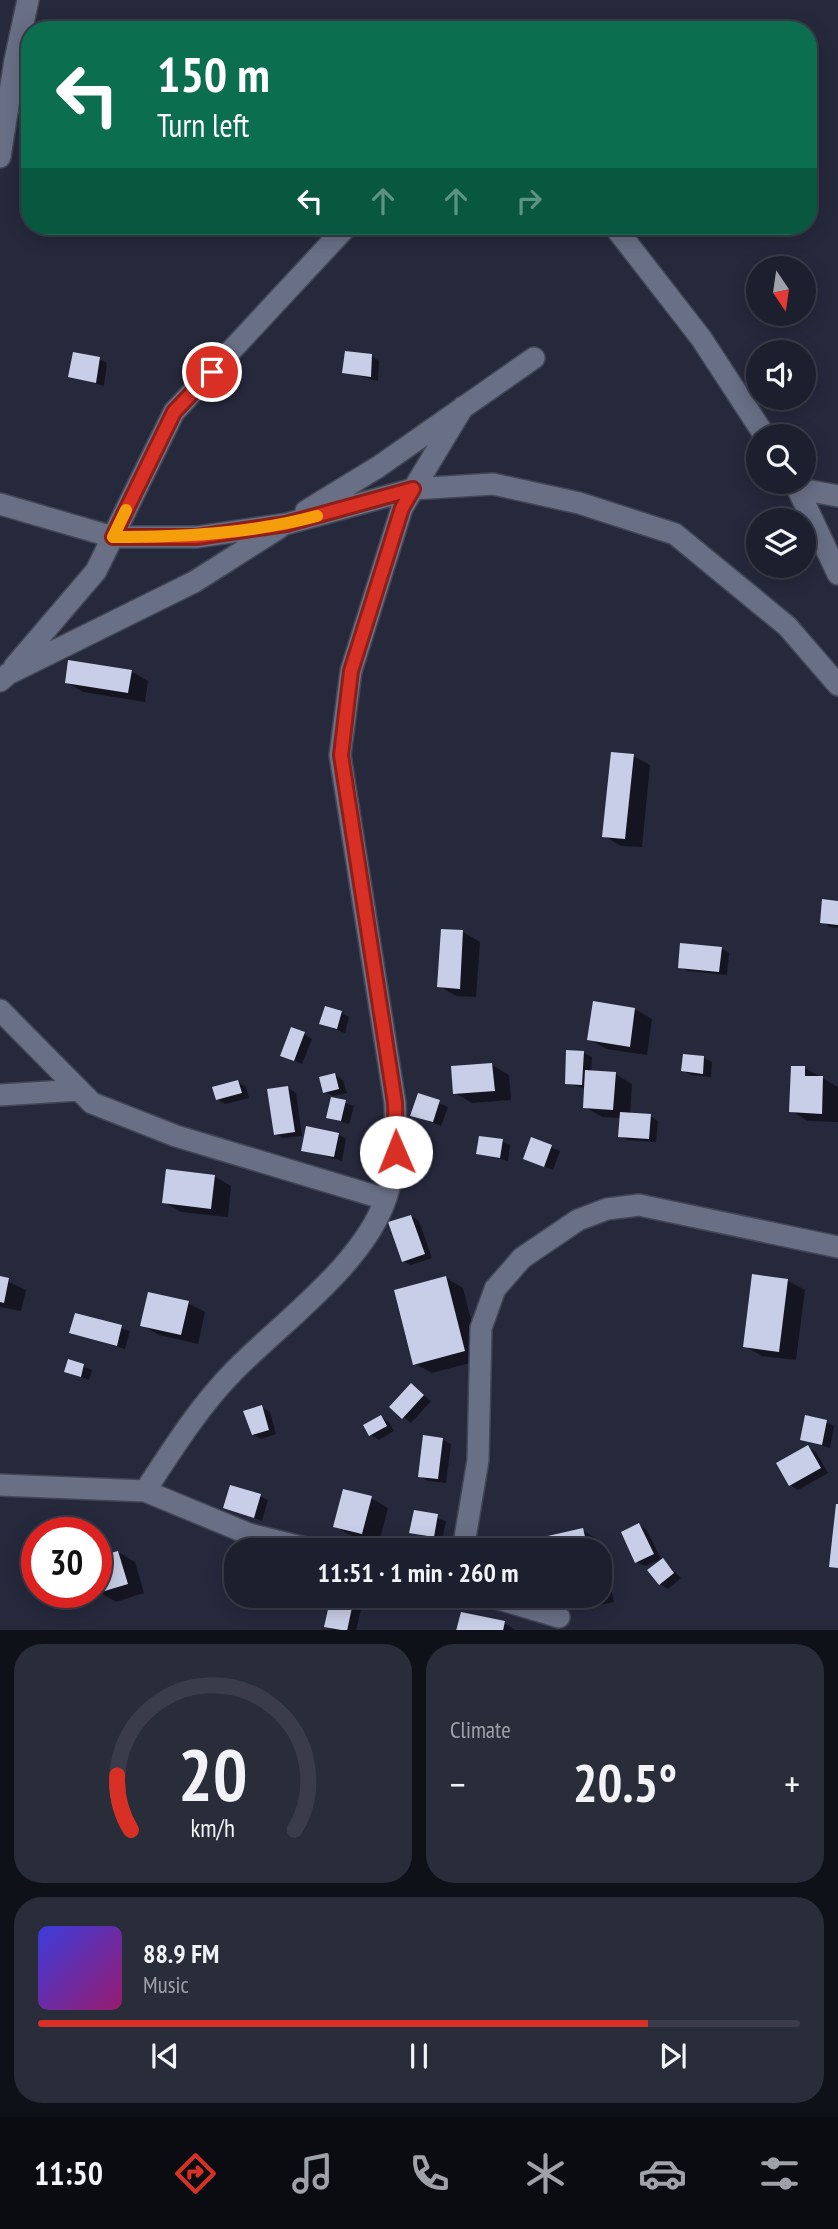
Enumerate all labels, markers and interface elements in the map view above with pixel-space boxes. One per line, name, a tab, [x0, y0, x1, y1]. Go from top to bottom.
text: 150 m	[157, 42, 270, 106]
icon: left	[42, 49, 133, 140]
text: Turn left	[157, 104, 249, 146]
icon: left	[291, 182, 329, 220]
icon: ahead	[364, 182, 402, 220]
icon: ahead	[437, 182, 475, 220]
icon: right	[510, 182, 548, 220]
north arrow	[746, 256, 816, 326]
map controls	[746, 256, 816, 578]
button: sound	[746, 340, 816, 410]
pin	[182, 342, 242, 402]
icon: arrive	[193, 353, 231, 391]
button: search	[746, 424, 816, 494]
button: layers	[746, 508, 816, 578]
position arrow	[359, 1115, 433, 1189]
speed limit sign: 30	[21, 1517, 112, 1608]
text: 11:51 · 1 min · 260 m	[318, 1556, 518, 1589]
text: Climate	[450, 1715, 511, 1744]
text: 20	[178, 1726, 248, 1820]
text: 20.5°	[573, 1749, 677, 1816]
text: −	[450, 1759, 466, 1808]
text: +	[784, 1759, 800, 1808]
text: km/h	[191, 1811, 235, 1843]
text: 88.9 FM	[143, 1937, 219, 1970]
text: Music	[143, 1970, 189, 1999]
icon: previous	[146, 2037, 184, 2075]
icon: pause	[400, 2037, 438, 2075]
icon: next	[654, 2037, 692, 2075]
icon: directions	[171, 2149, 220, 2198]
icon: music	[288, 2149, 337, 2198]
icon: phone	[405, 2149, 454, 2198]
icon: climate	[521, 2149, 570, 2198]
icon: car	[638, 2149, 687, 2198]
icon: filters	[755, 2149, 804, 2198]
text: 11:50	[34, 2152, 103, 2194]

